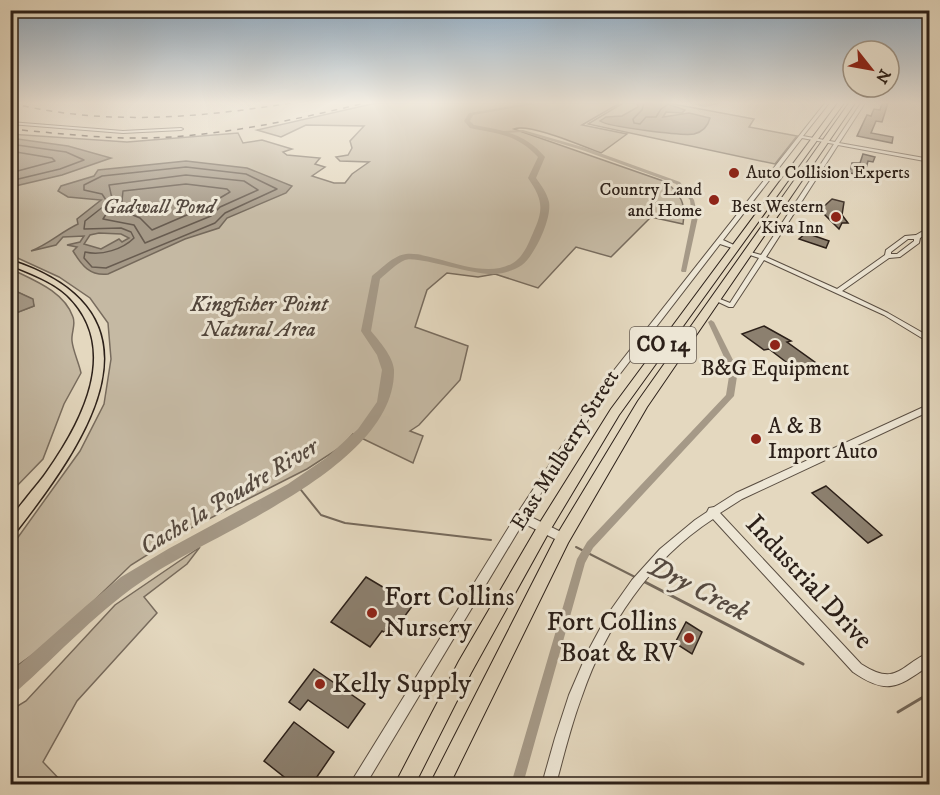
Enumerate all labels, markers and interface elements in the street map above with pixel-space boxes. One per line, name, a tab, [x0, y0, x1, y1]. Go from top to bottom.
north arrow	[841, 39, 901, 99]
text: N	[871, 65, 895, 87]
place label: Auto Collision Experts	[746, 162, 910, 184]
marker: Auto Collision Experts	[727, 166, 741, 180]
place label: Country Land and Home	[599, 179, 702, 222]
marker: Country Land and Home	[707, 193, 721, 207]
water label: Gadwall Pond	[103, 195, 218, 220]
place label: Best Western Kiva Inn	[731, 196, 825, 239]
marker: Best Western Kiva Inn	[829, 210, 843, 224]
park label: Kingfisher Point Natural Area	[189, 291, 329, 343]
road number: CO 14	[630, 327, 696, 363]
marker: B&G Equipment	[768, 338, 782, 352]
place label: B&G Equipment	[701, 355, 849, 382]
street label: East Mulberry Street	[505, 365, 625, 535]
place label: A & B Import Auto	[768, 413, 878, 465]
water label: Cache la Poudre River	[134, 431, 326, 562]
marker: A & B Import Auto	[749, 432, 763, 446]
street label: Industrial Drive	[738, 508, 880, 656]
water label: Dry Creek	[641, 548, 755, 630]
place label: Fort Collins Nursery	[384, 580, 514, 645]
place label: Fort Collins Boat & RV	[547, 605, 678, 670]
marker: Fort Collins Nursery	[365, 606, 379, 620]
marker: Fort Collins Boat & RV	[682, 631, 696, 645]
place label: Kelly Supply	[332, 667, 471, 701]
marker: Kelly Supply	[313, 677, 327, 691]

